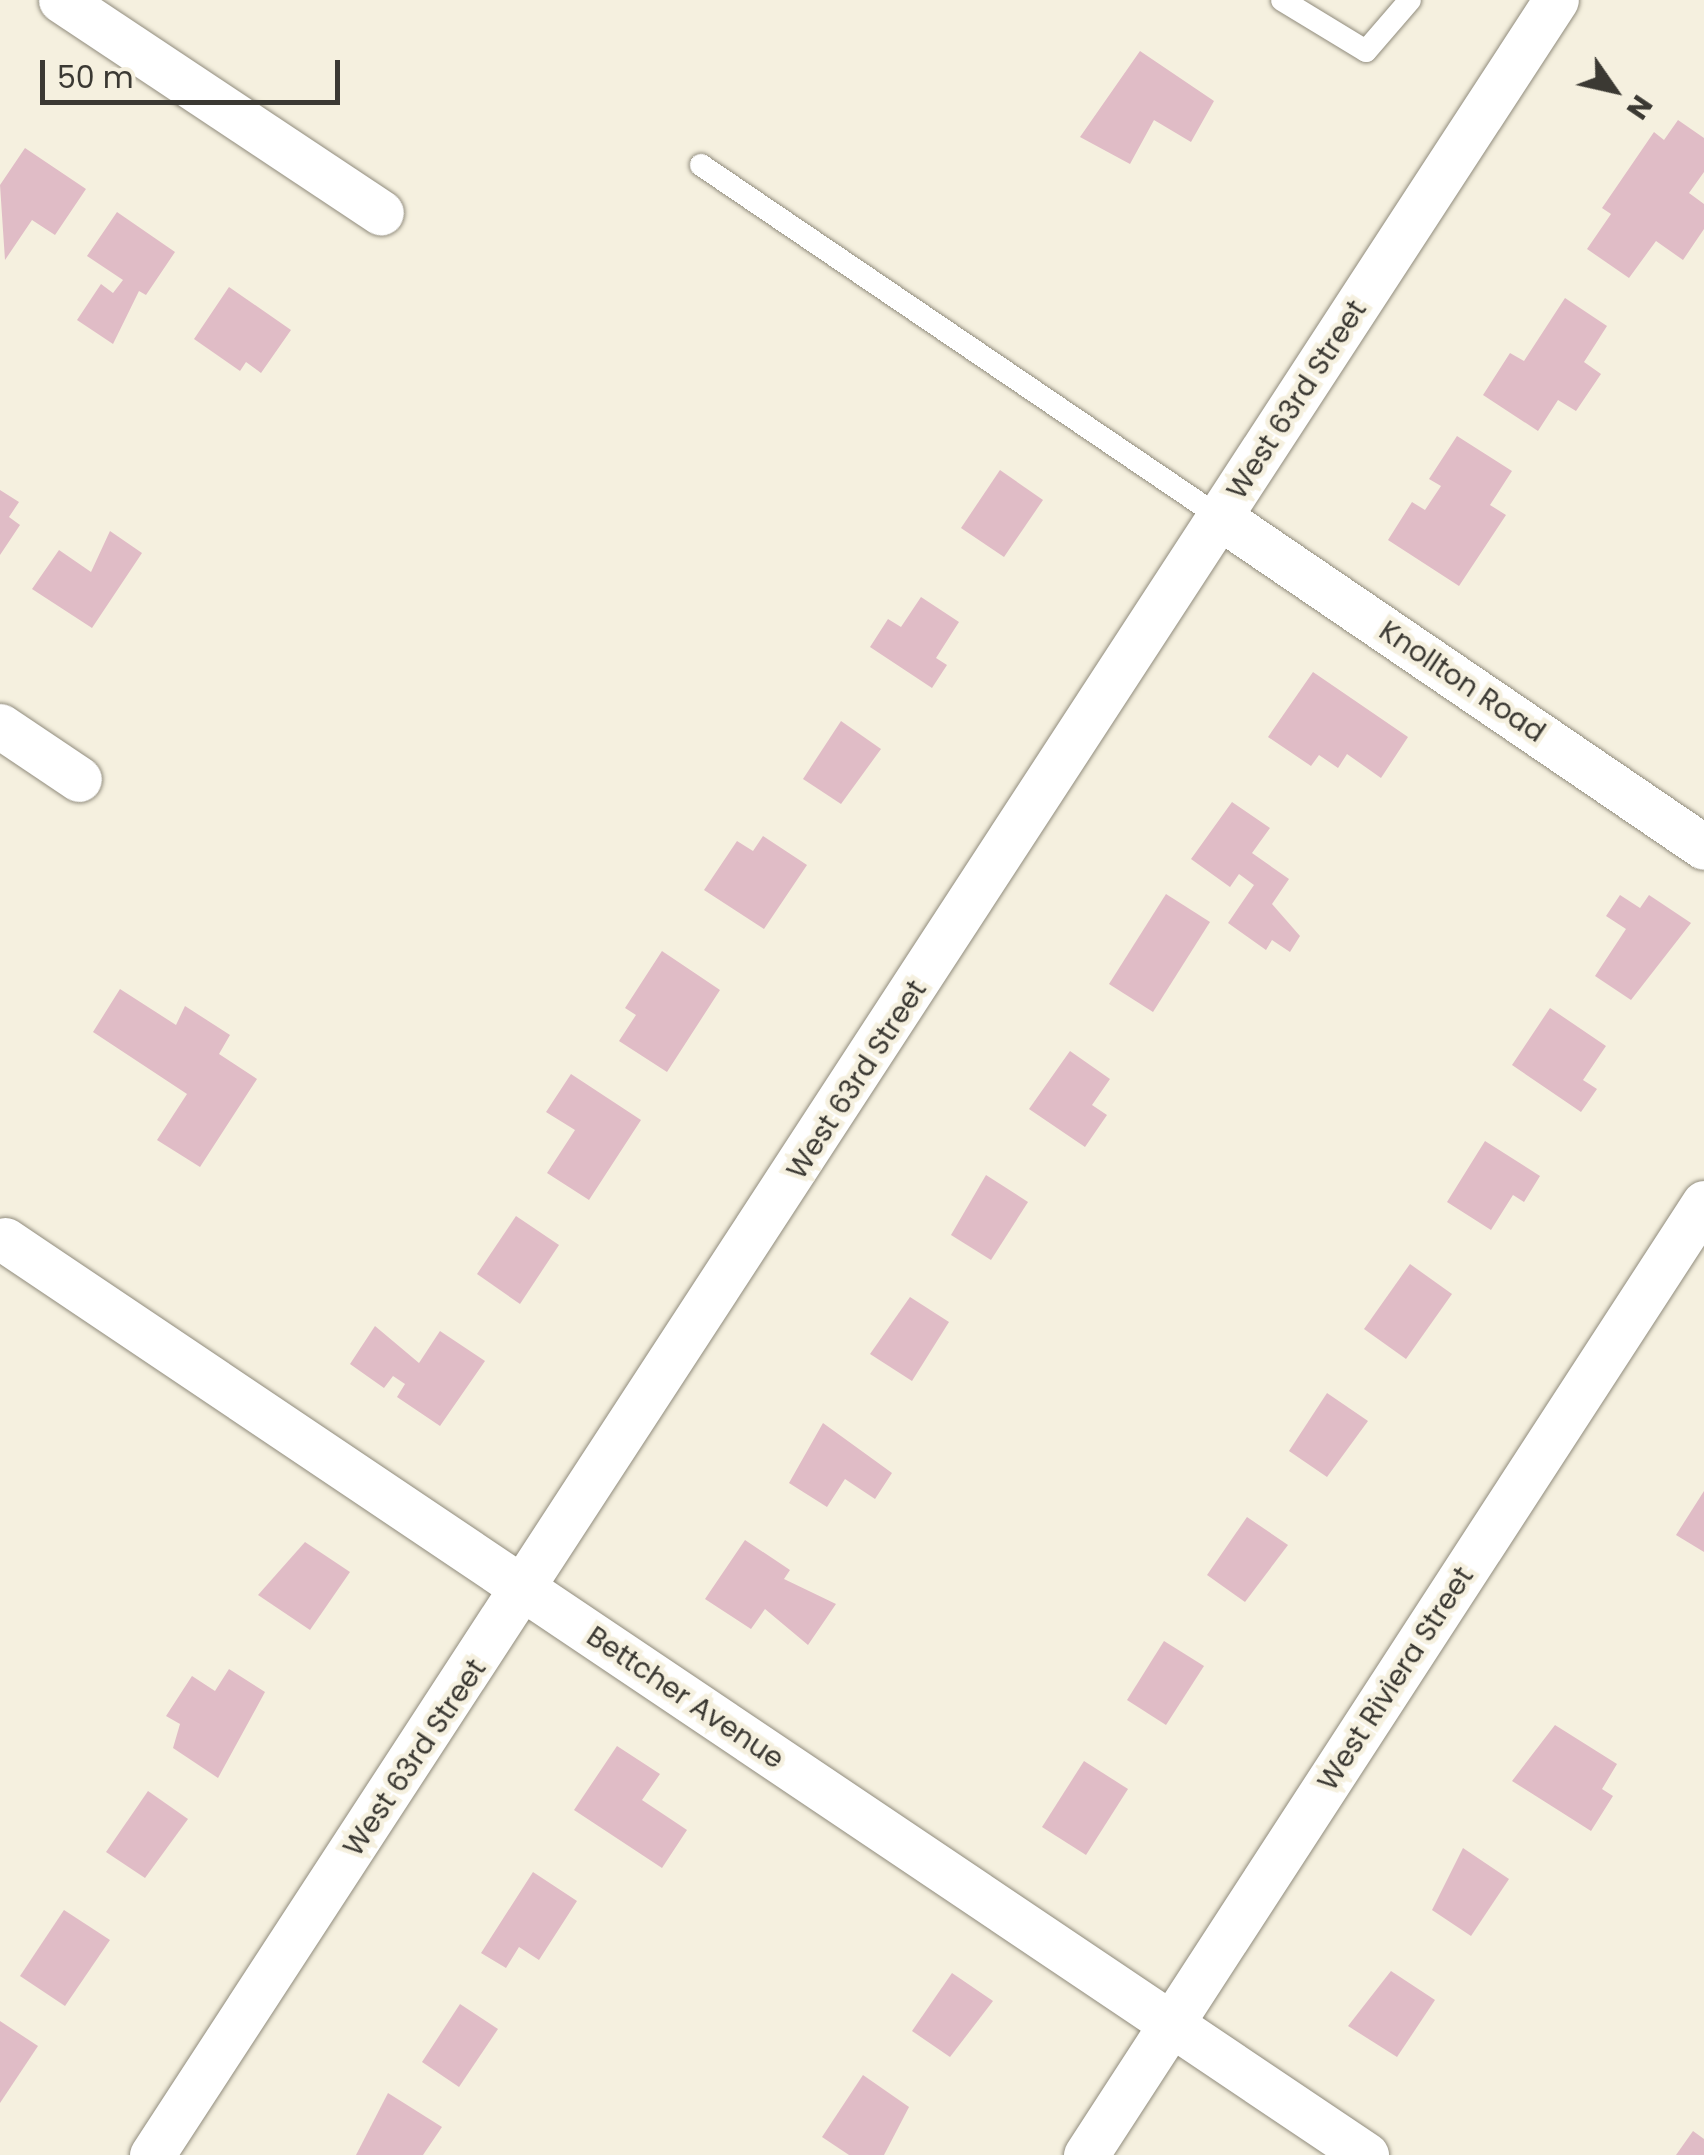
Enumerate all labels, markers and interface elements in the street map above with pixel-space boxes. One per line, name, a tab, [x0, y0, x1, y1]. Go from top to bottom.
scale bar	[45, 40, 345, 102]
north arrow	[1564, 40, 1664, 140]
text: 50 m	[57, 56, 134, 99]
text: N	[1617, 87, 1661, 127]
street label: West 63rd Street	[1220, 294, 1374, 506]
street label: Knollton Road	[1373, 614, 1551, 750]
street label: West 63rd Street	[780, 974, 934, 1186]
street label: West Riviera Street	[1311, 1561, 1481, 1797]
street label: Bettcher Avenue	[580, 1620, 790, 1776]
street label: West 63rd Street	[337, 1653, 493, 1863]

